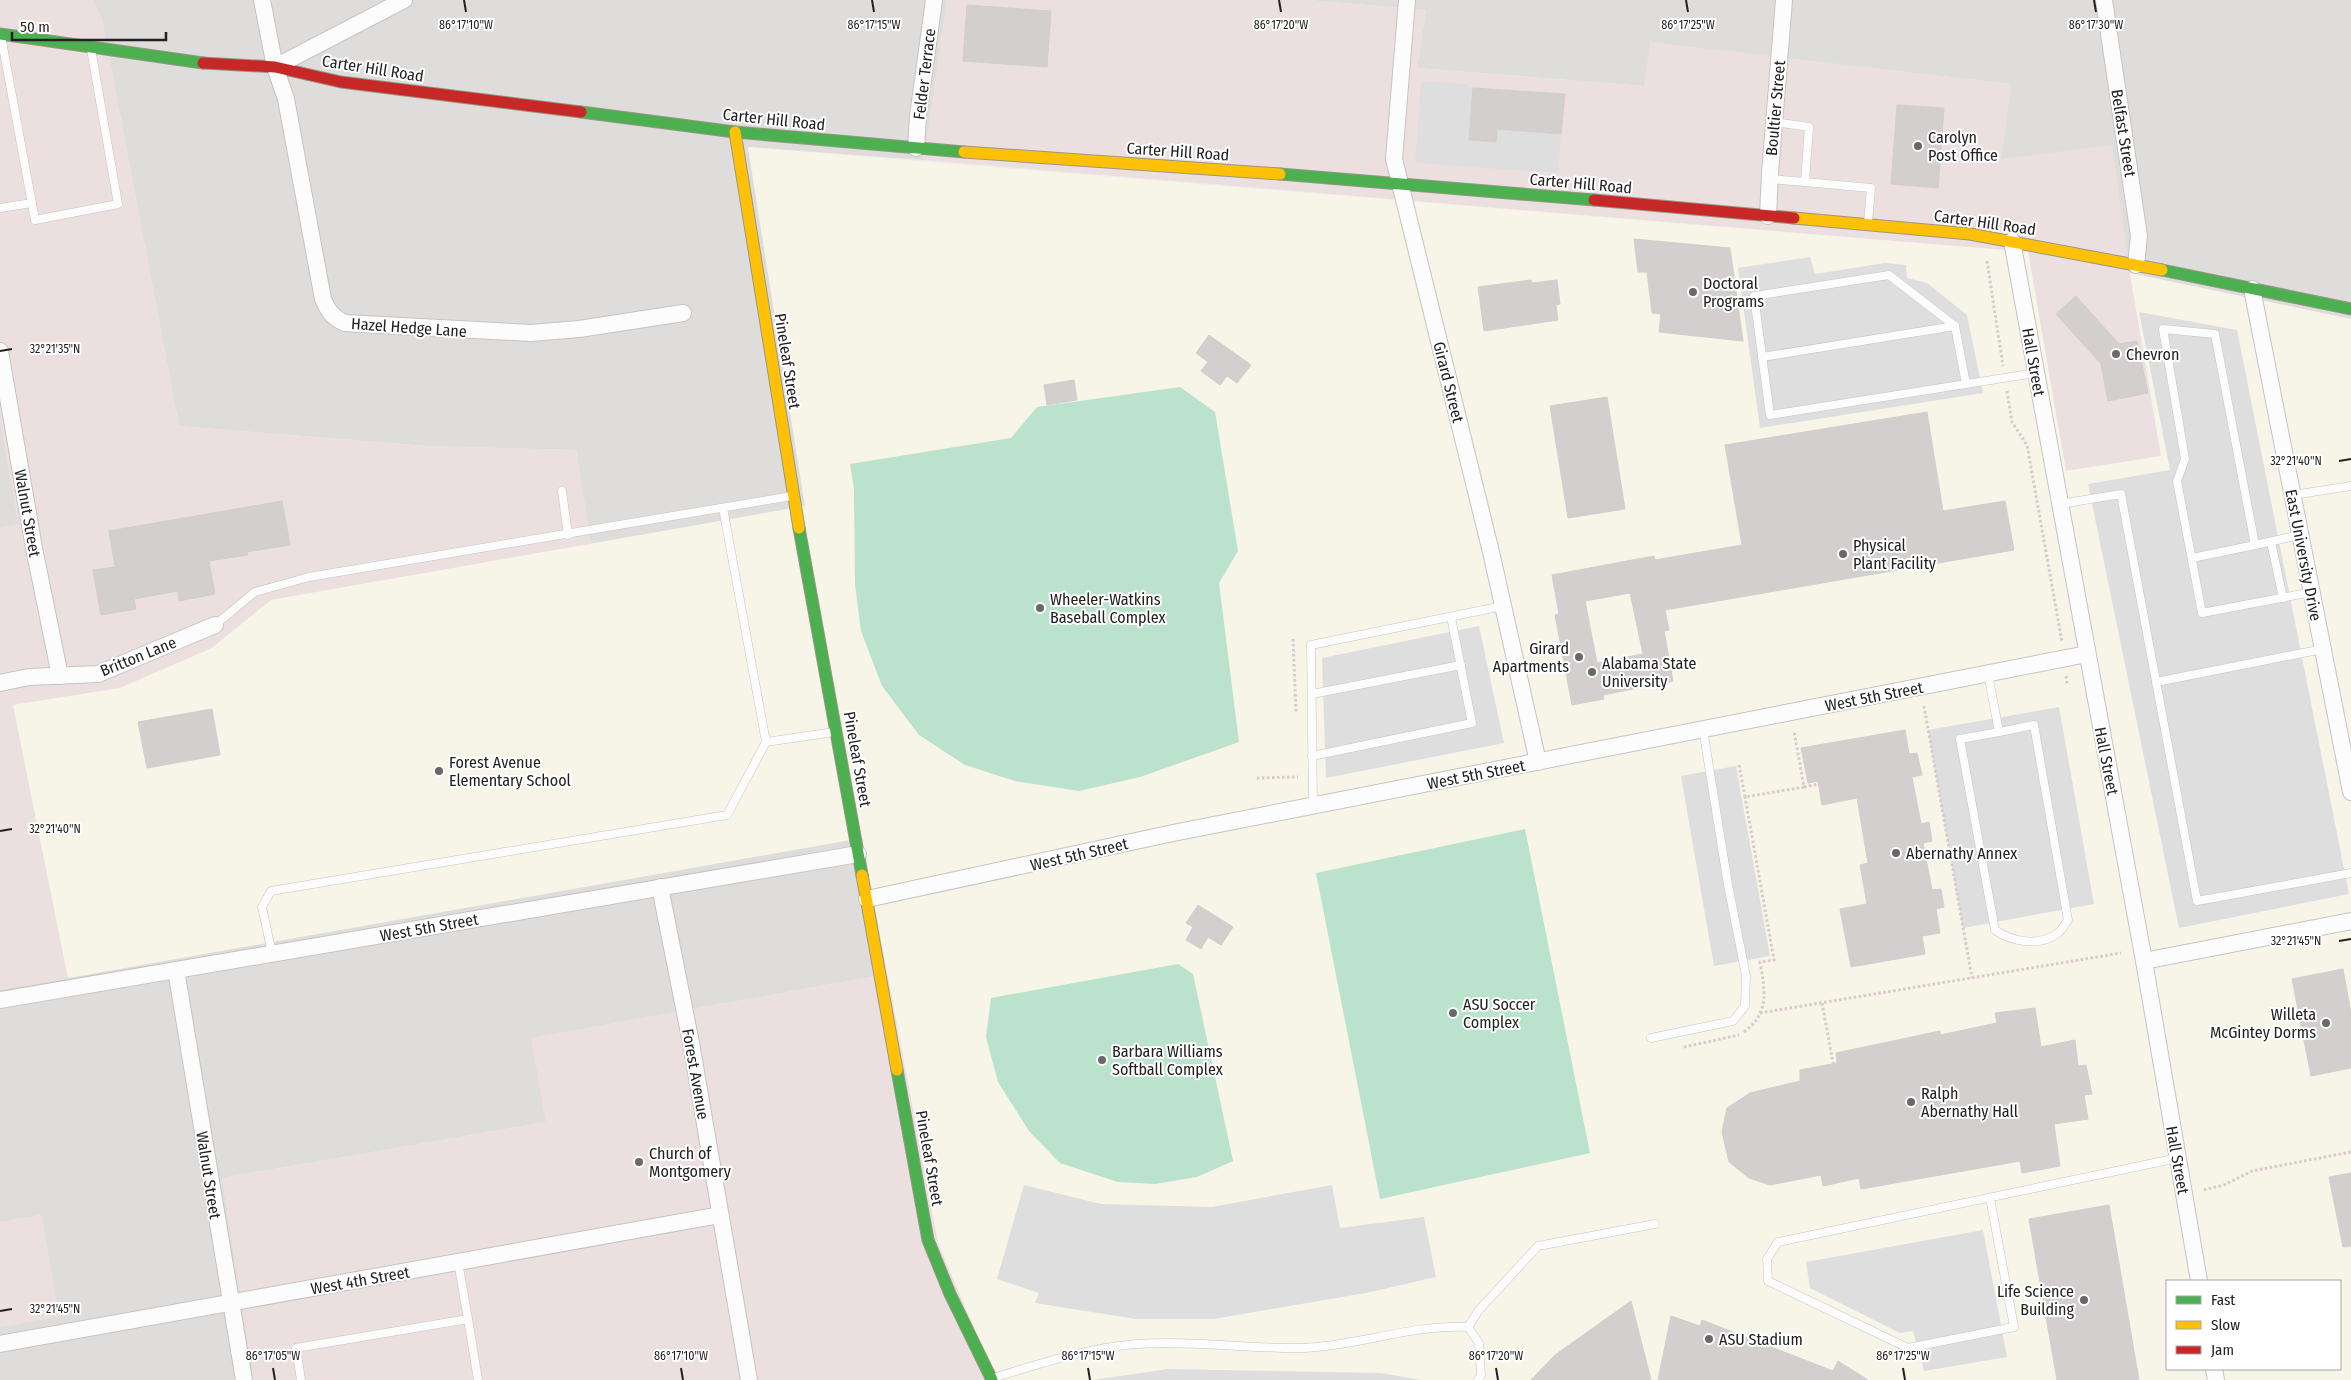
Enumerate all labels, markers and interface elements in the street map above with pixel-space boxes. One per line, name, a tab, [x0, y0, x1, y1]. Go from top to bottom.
scale bar	[12, 10, 166, 42]
text: 50 m	[20, 18, 50, 36]
text: 86°17'10"W	[439, 18, 493, 32]
text: 86°17'15"W	[848, 18, 900, 32]
text: 86°17'20"W	[1254, 18, 1308, 32]
text: 86°17'25"W	[1661, 18, 1715, 32]
text: 86°17'30"W	[2069, 18, 2123, 32]
street label: Felder Terrace	[909, 27, 940, 121]
street label: Carter Hill Road	[321, 51, 425, 86]
street label: Boultier Street	[1762, 59, 1789, 157]
street label: Belfast Street	[2107, 88, 2140, 179]
street label: Carter Hill Road	[722, 105, 826, 134]
place label: Carolyn Post Office	[1928, 128, 1998, 165]
street label: Carter Hill Road	[1126, 138, 1230, 165]
marker: Carolyn Post Office	[1912, 140, 1924, 152]
street label: Carter Hill Road	[1529, 170, 1633, 197]
street label: Carter Hill Road	[1933, 206, 2037, 239]
place label: Doctoral Programs	[1703, 274, 1764, 311]
marker: Doctoral Programs	[1687, 286, 1699, 298]
street label: Pineleaf Street	[771, 312, 805, 411]
street label: Hazel Hedge Lane	[350, 314, 468, 341]
street label: Hall Street	[2018, 326, 2049, 398]
street label: Girard Street	[1429, 340, 1468, 425]
text: 32°21'35"N	[30, 342, 80, 356]
place label: Chevron	[2126, 345, 2179, 364]
marker: Chevron	[2110, 348, 2122, 360]
text: 32°21'40"N	[2270, 454, 2322, 468]
street label: Walnut Street	[10, 468, 45, 559]
street label: East University Drive	[2281, 488, 2326, 623]
place label: Physical Plant Facility	[1853, 536, 1937, 573]
marker: Physical Plant Facility	[1837, 548, 1849, 560]
place label: Wheeler-Watkins Baseball Complex	[1050, 590, 1165, 627]
marker: Wheeler-Watkins Baseball Complex	[1034, 602, 1046, 614]
street label: Britton Lane	[97, 633, 179, 680]
place label: Girard Apartments	[1493, 639, 1569, 676]
marker: Girard Apartments	[1573, 651, 1585, 663]
place label: Alabama State University	[1602, 654, 1696, 691]
marker: Alabama State University	[1586, 666, 1598, 678]
street label: West 5th Street	[1823, 678, 1926, 715]
street label: Pineleaf Street	[840, 710, 875, 809]
street label: Hall Street	[2091, 725, 2123, 797]
place label: Forest Avenue Elementary School	[449, 753, 571, 790]
street label: West 5th Street	[1425, 756, 1528, 793]
marker: Forest Avenue Elementary School	[433, 765, 445, 777]
text: 32°21'40"N	[29, 822, 81, 836]
street label: West 5th Street	[1028, 834, 1130, 875]
place label: Abernathy Annex	[1906, 844, 2017, 863]
marker: Abernathy Annex	[1890, 847, 1902, 859]
street label: West 5th Street	[378, 909, 481, 945]
text: 32°21'45"N	[2271, 934, 2321, 948]
place label: ASU Soccer Complex	[1463, 995, 1536, 1032]
place label: Willeta McGintey Dorms	[2210, 1005, 2316, 1042]
marker: ASU Soccer Complex	[1447, 1007, 1459, 1019]
marker: Willeta McGintey Dorms	[2320, 1017, 2332, 1029]
street label: Forest Avenue	[678, 1027, 713, 1121]
place label: Barbara Williams Softball Complex	[1112, 1042, 1223, 1079]
marker: Barbara Williams Softball Complex	[1096, 1054, 1108, 1066]
place label: Ralph Abernathy Hall	[1921, 1084, 2018, 1121]
marker: Ralph Abernathy Hall	[1905, 1096, 1917, 1108]
street label: Pineleaf Street	[912, 1109, 947, 1208]
street label: Hall Street	[2162, 1124, 2193, 1196]
street label: Walnut Street	[192, 1130, 225, 1221]
place label: Church of Montgomery	[649, 1144, 732, 1181]
marker: Church of Montgomery	[633, 1156, 645, 1168]
street label: West 4th Street	[309, 1262, 412, 1299]
legend	[2166, 1280, 2341, 1370]
place label: Life Science Building	[1997, 1282, 2074, 1319]
text: Fast	[2211, 1291, 2235, 1309]
marker: Life Science Building	[2078, 1294, 2090, 1306]
text: 32°21'45"N	[30, 1302, 80, 1316]
text: Slow	[2211, 1316, 2240, 1334]
place label: ASU Stadium	[1719, 1330, 1803, 1349]
marker: ASU Stadium	[1703, 1333, 1715, 1345]
text: Jam	[2211, 1341, 2234, 1359]
text: 86°17'05"W	[246, 1349, 300, 1363]
text: 86°17'10"W	[654, 1349, 708, 1363]
text: 86°17'15"W	[1062, 1349, 1114, 1363]
text: 86°17'20"W	[1469, 1349, 1523, 1363]
text: 86°17'25"W	[1876, 1349, 1930, 1363]

